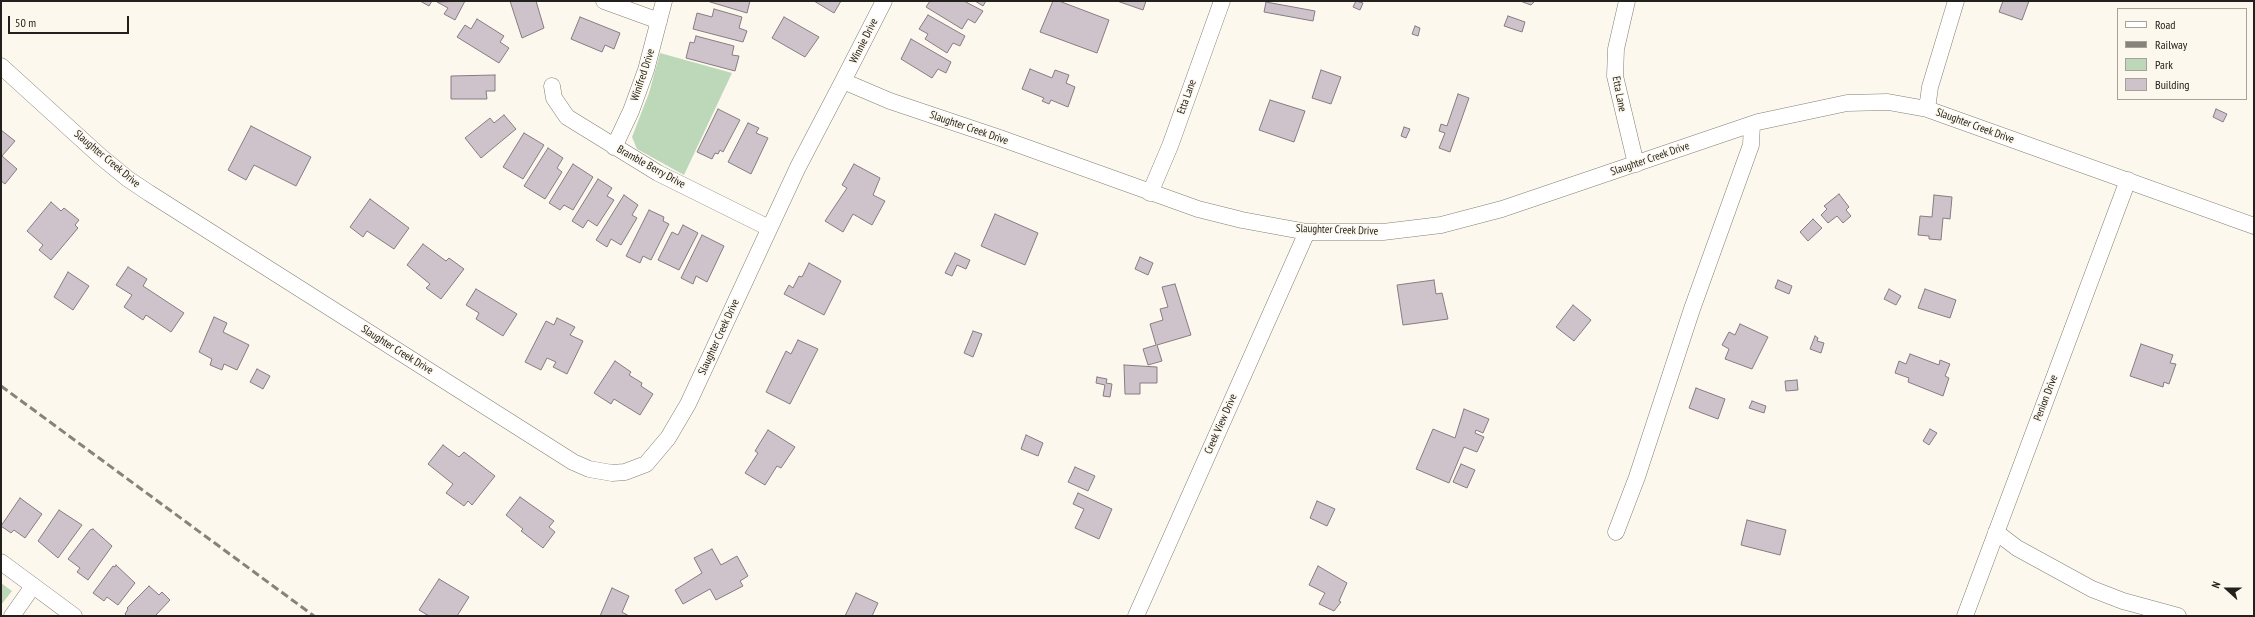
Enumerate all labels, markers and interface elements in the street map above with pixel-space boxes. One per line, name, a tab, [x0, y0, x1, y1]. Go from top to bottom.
scale bar	[10, 8, 131, 34]
legend	[2117, 8, 2247, 100]
text: 50 m	[15, 15, 36, 30]
street label: Winnie Drive	[847, 16, 881, 66]
text: Road	[2155, 17, 2175, 32]
text: Railway	[2155, 37, 2187, 52]
street label: Winifred Drive	[628, 47, 658, 103]
text: Park	[2155, 57, 2173, 72]
street label: Etta Lane	[1609, 75, 1629, 113]
text: Building	[2155, 77, 2190, 92]
street label: Etta Lane	[1175, 78, 1199, 116]
street label: Slaughter Creek Drive	[1934, 106, 2016, 146]
street label: Slaughter Creek Drive	[928, 108, 1010, 148]
street label: Slaughter Creek Drive	[71, 127, 143, 191]
street label: Slaughter Creek Drive	[1609, 139, 1691, 179]
street label: Bramble Berry Drive	[614, 143, 688, 191]
street label: Slaughter Creek Drive	[1296, 222, 1378, 238]
street label: Slaughter Creek Drive	[696, 297, 742, 377]
street label: Slaughter Creek Drive	[359, 323, 435, 377]
street label: Penion Drive	[2031, 373, 2061, 423]
street label: Creek View Drive	[1202, 392, 1240, 456]
north arrow	[2207, 569, 2247, 609]
text: N	[2208, 579, 2223, 590]

